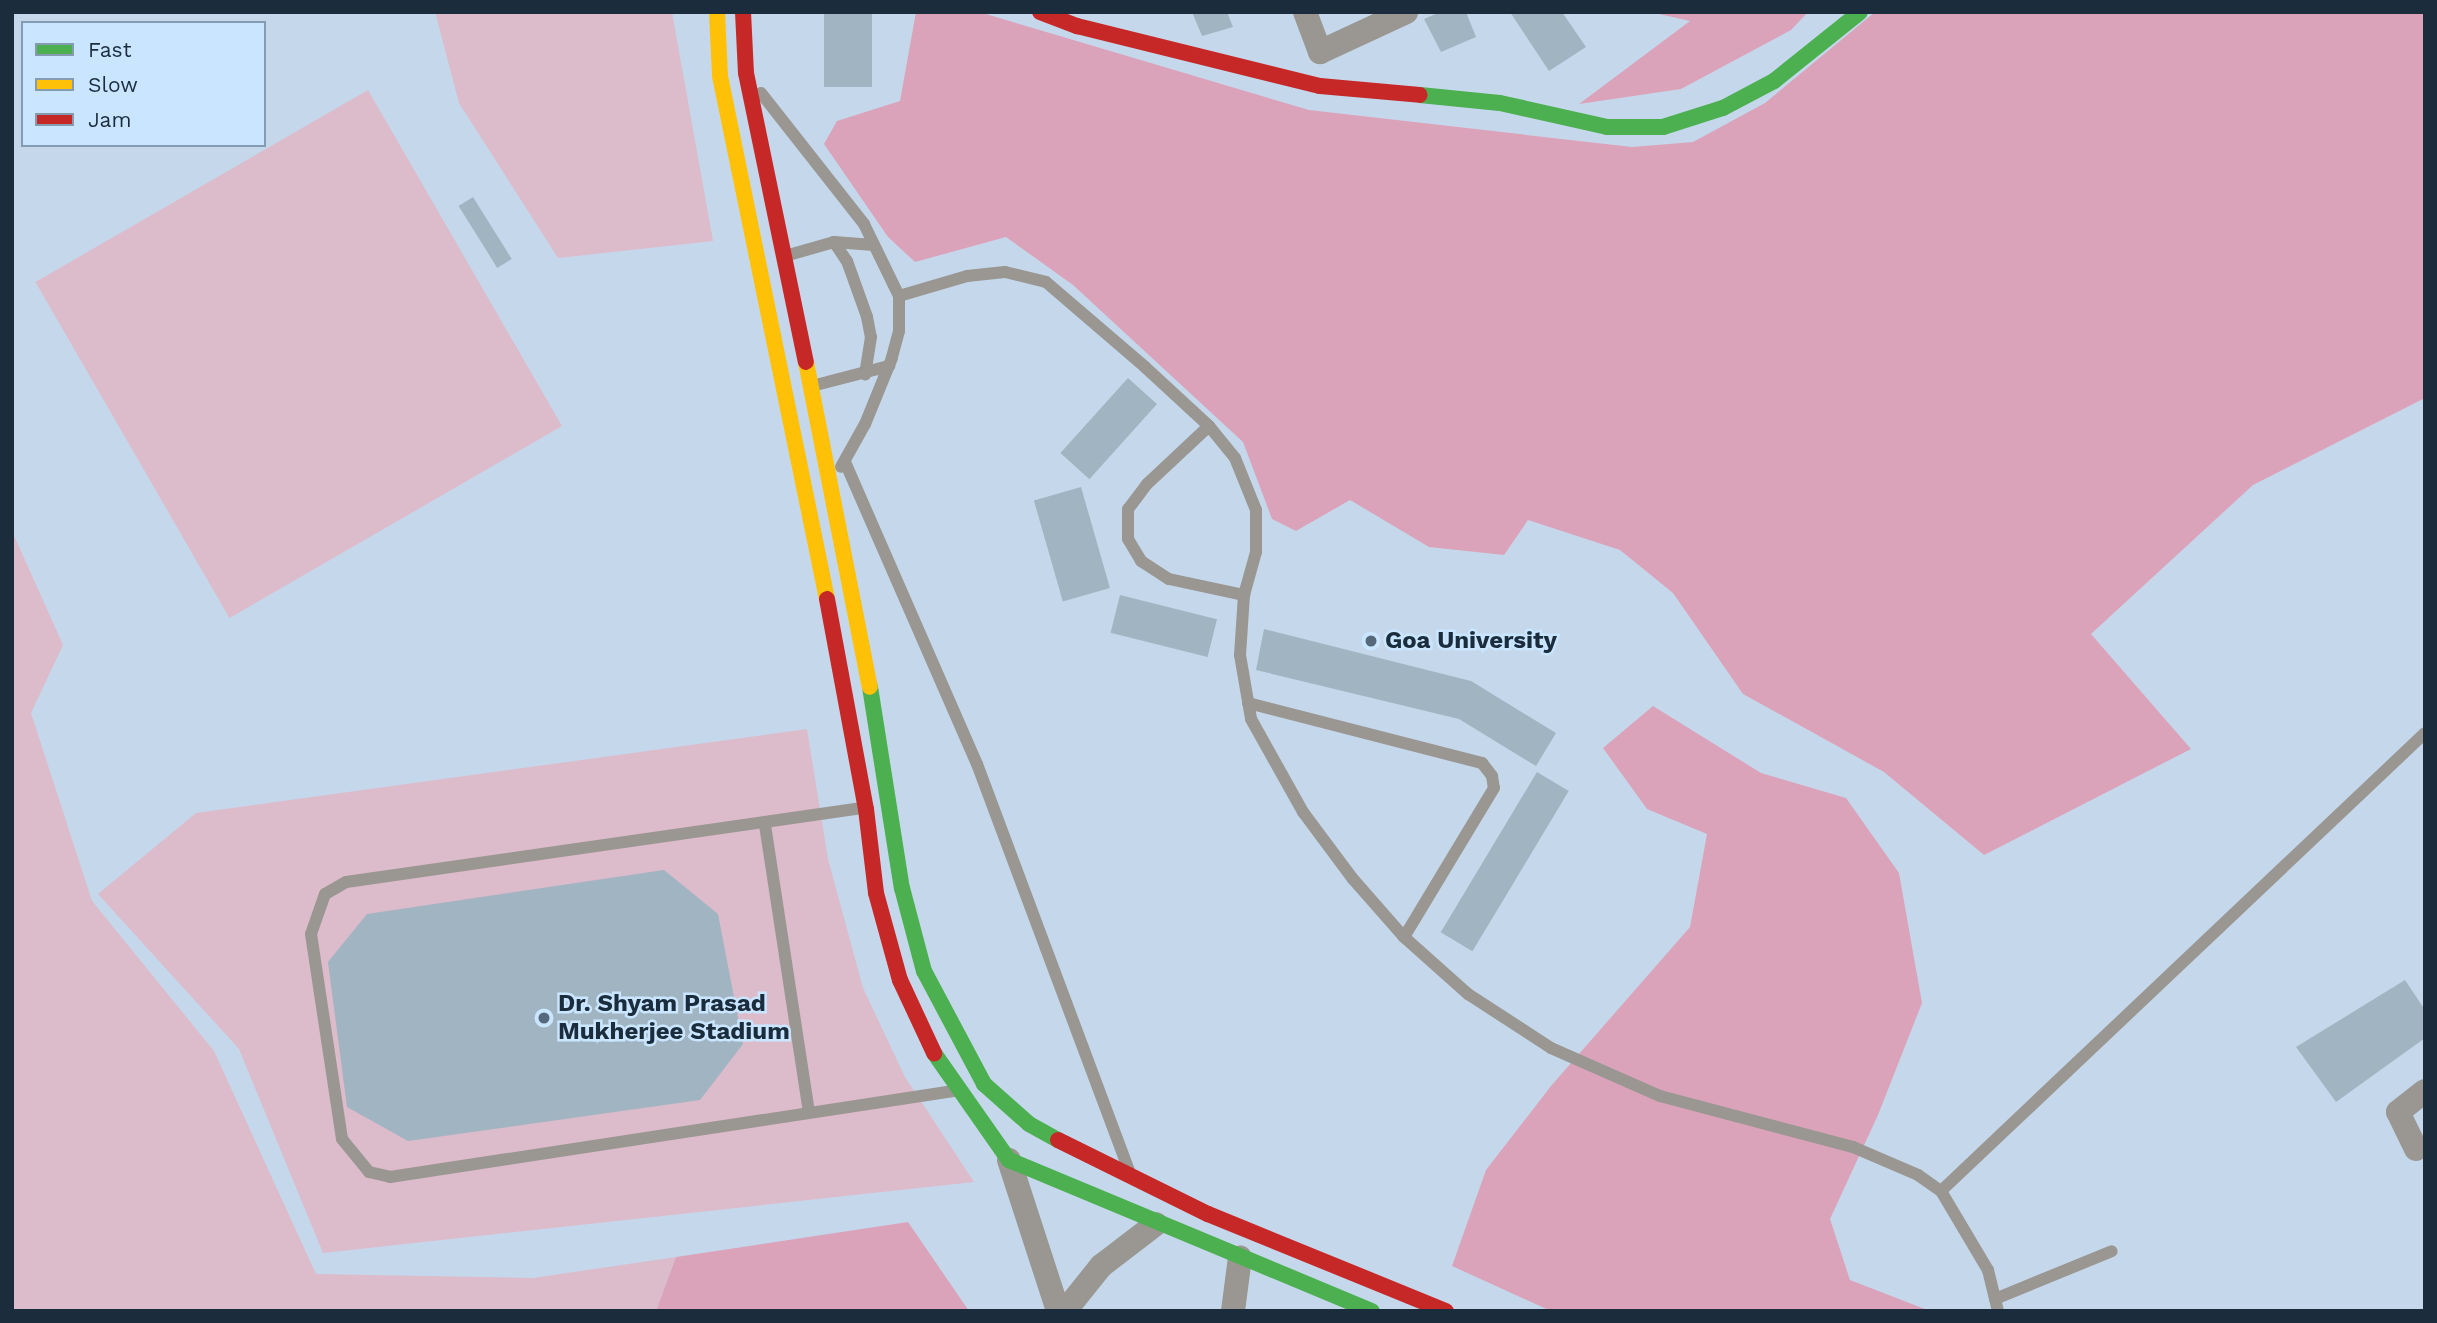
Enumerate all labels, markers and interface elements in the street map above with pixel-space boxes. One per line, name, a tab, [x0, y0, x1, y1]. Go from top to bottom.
legend	[21, 21, 266, 147]
text: Fast	[88, 37, 132, 62]
text: Slow	[88, 72, 138, 97]
text: Jam	[88, 107, 131, 132]
place label: Goa University	[1385, 627, 1557, 655]
marker: Goa University	[1363, 633, 1379, 649]
place label: Dr. Shyam Prasad Mukherjee Stadium	[558, 990, 790, 1046]
marker: Dr. Shyam Prasad Mukherjee Stadium	[536, 1010, 552, 1026]

